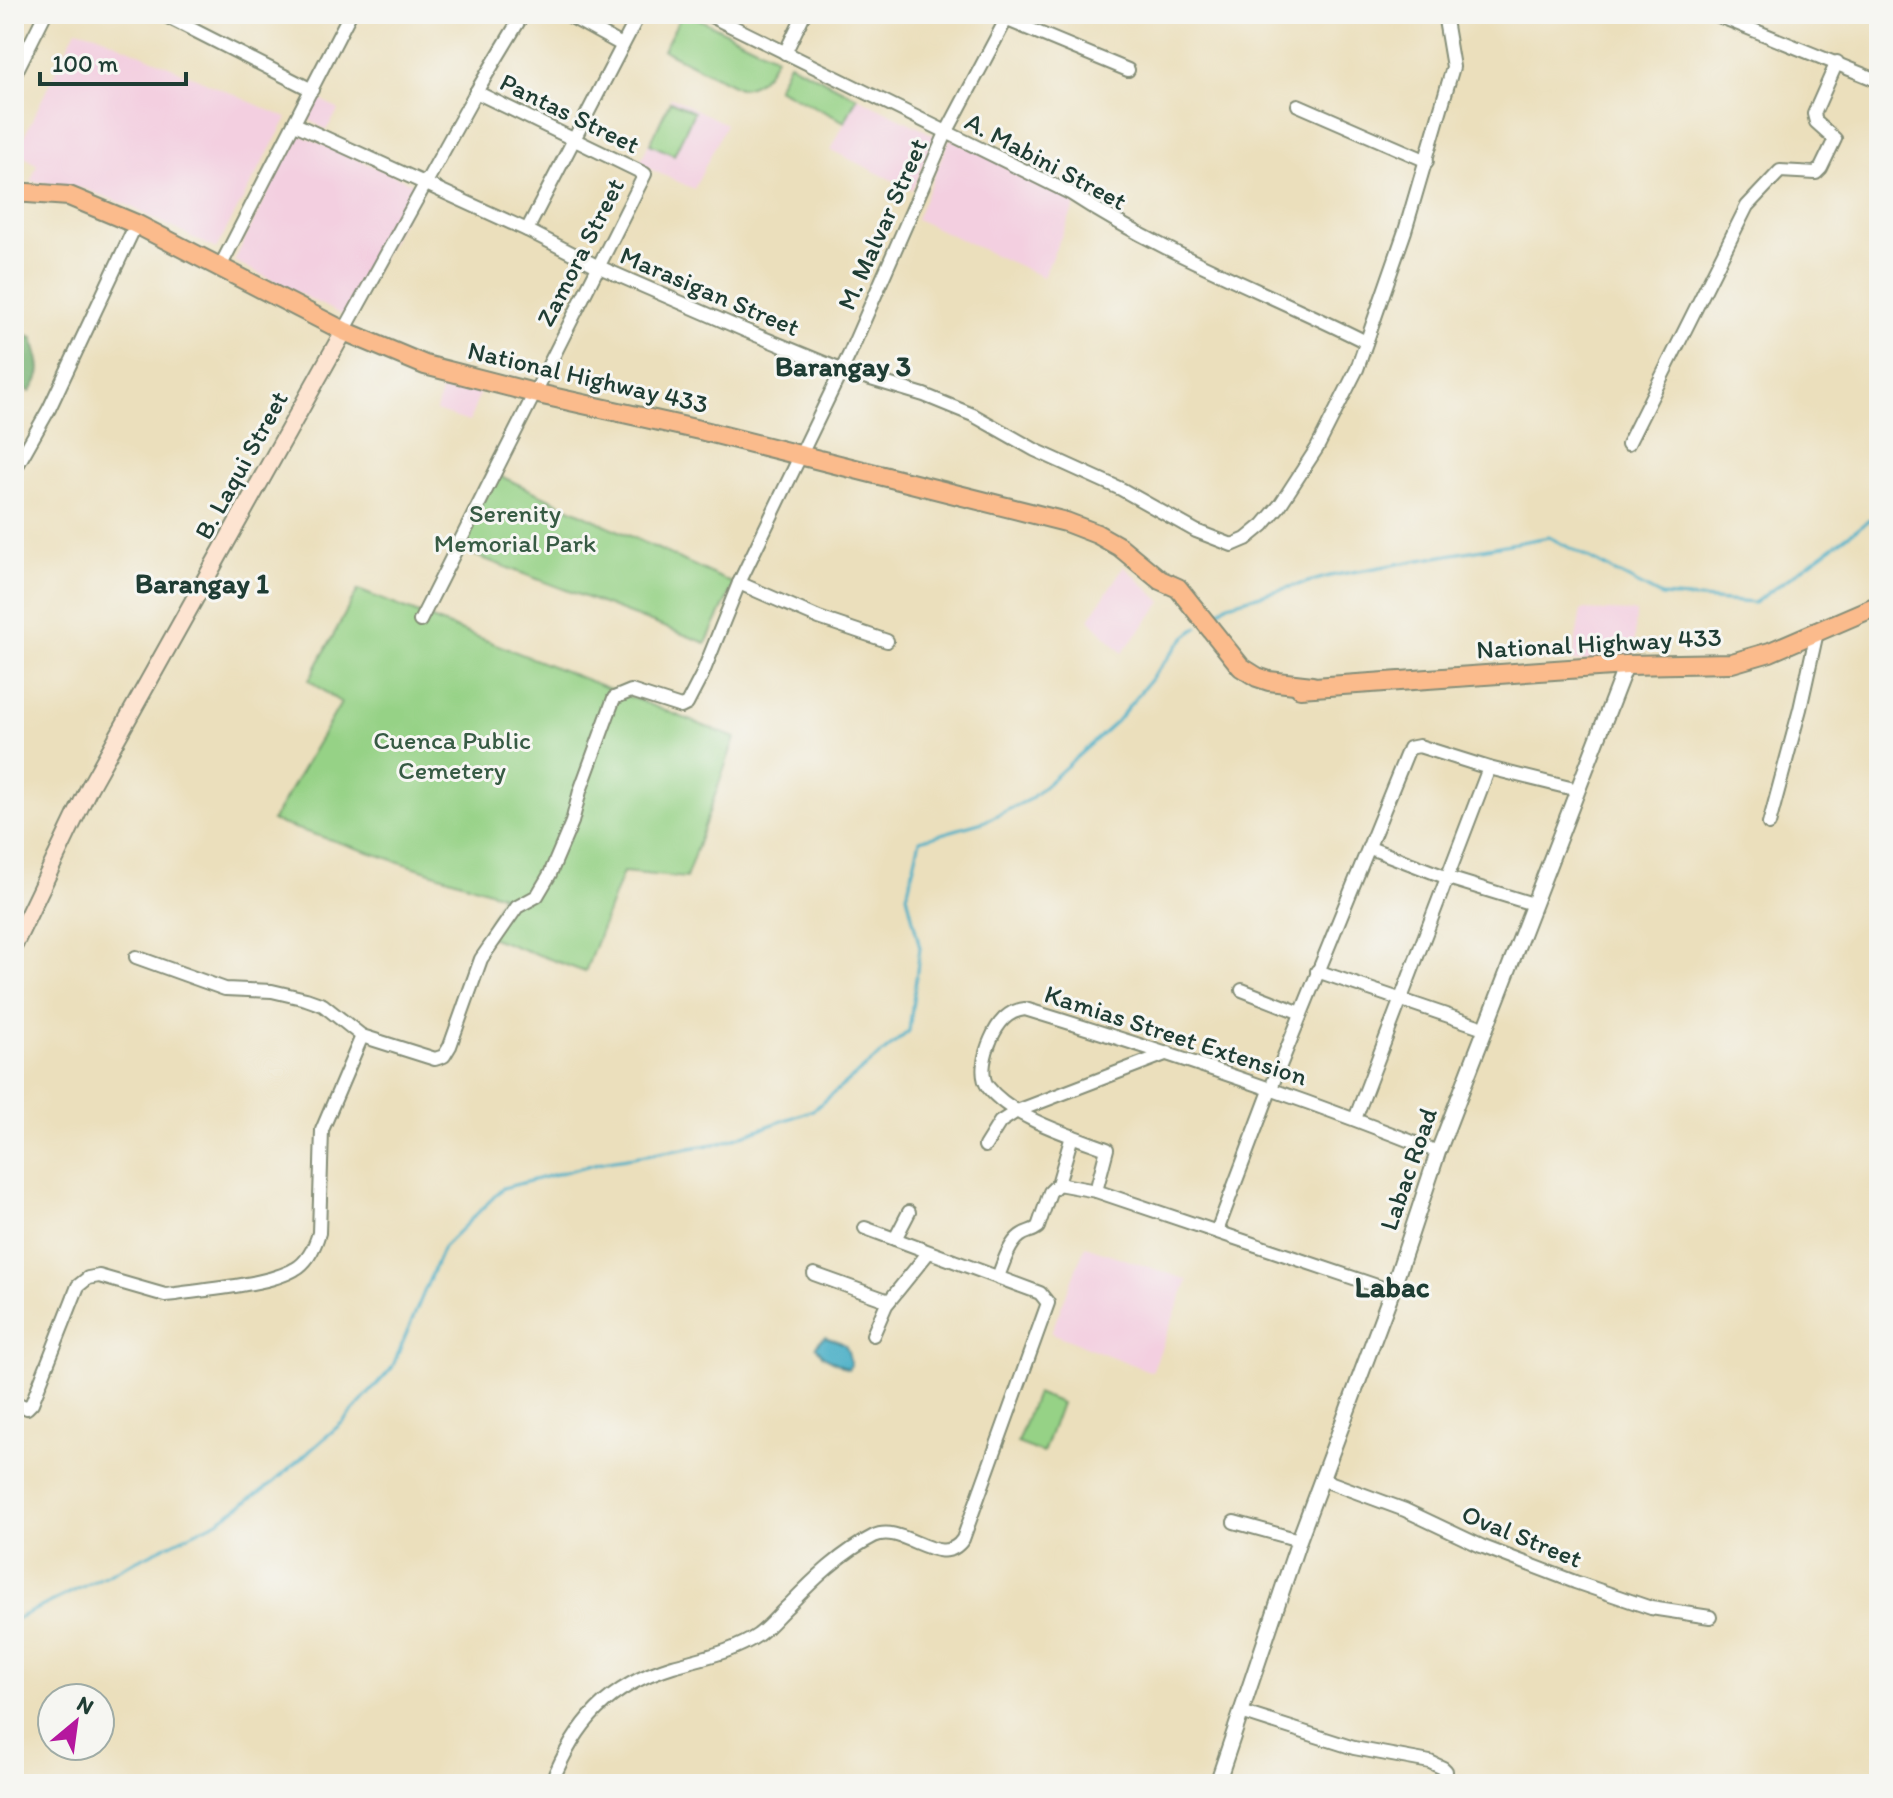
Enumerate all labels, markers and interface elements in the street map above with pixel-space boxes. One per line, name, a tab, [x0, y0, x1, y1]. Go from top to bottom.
scale bar	[40, 36, 186, 86]
text: 100 m	[52, 49, 118, 78]
street label: Pantas Street	[495, 65, 645, 161]
street label: A. Mabini Street	[960, 105, 1133, 217]
street label: M. Malvar Street	[830, 133, 934, 315]
street label: Zamora Street	[529, 172, 631, 331]
street label: Marasigan Street	[615, 239, 805, 343]
street label: National Highway 433	[465, 334, 711, 420]
district label: Barangay 3	[775, 349, 911, 383]
street label: B. Laqui Street	[187, 385, 295, 545]
park label: Serenity Memorial Park	[434, 497, 596, 559]
district label: Barangay 1	[135, 566, 269, 600]
street label: National Highway 433	[1475, 621, 1723, 665]
park label: Cuenca Public Cemetery	[373, 724, 531, 786]
street label: Kamias Street Extension	[1041, 977, 1312, 1093]
street label: Labac Road	[1372, 1103, 1444, 1235]
district label: Labac	[1355, 1268, 1430, 1305]
street label: Oval Street	[1457, 1497, 1587, 1575]
north arrow	[36, 1682, 116, 1762]
text: N	[72, 1690, 98, 1720]

